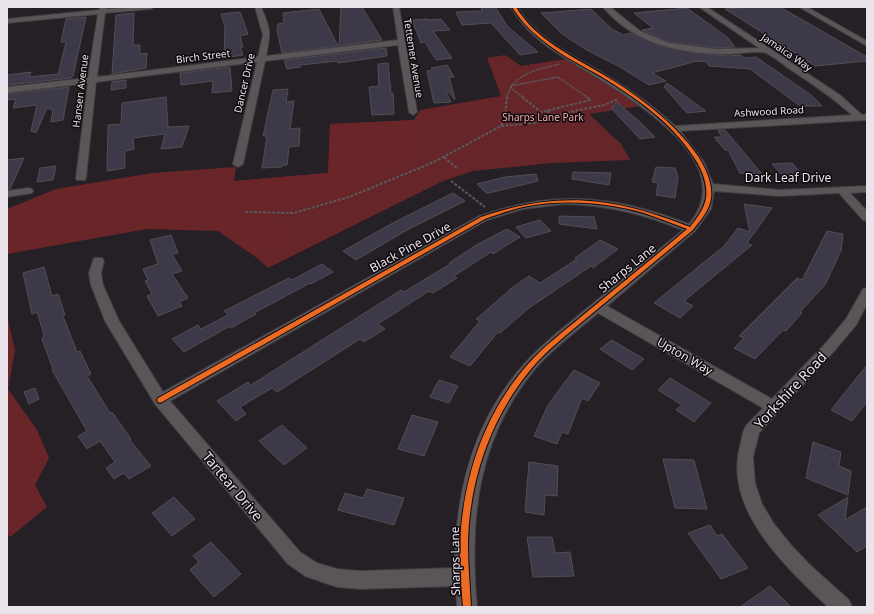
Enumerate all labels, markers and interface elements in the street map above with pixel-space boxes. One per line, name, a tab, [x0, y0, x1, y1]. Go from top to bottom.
street label: Tettemer Avenue	[401, 17, 427, 99]
street label: Jamaica Way	[758, 29, 816, 75]
street label: Birch Street	[175, 46, 231, 66]
street label: Dancer Drive	[230, 51, 258, 114]
street label: Hansen Avenue	[69, 53, 91, 128]
street label: Ashwood Road	[734, 102, 804, 120]
park label: Sharps Lane Park	[502, 110, 584, 124]
street label: Dark Leaf Drive	[745, 169, 832, 186]
street label: Black Pine Drive	[366, 218, 454, 276]
street label: Sharps Lane	[595, 239, 659, 296]
street label: Upton Way	[654, 333, 717, 379]
street label: Yorkshire Road	[749, 347, 831, 433]
street label: Tartear Drive	[198, 447, 268, 525]
street label: Sharps Lane	[446, 526, 464, 596]

